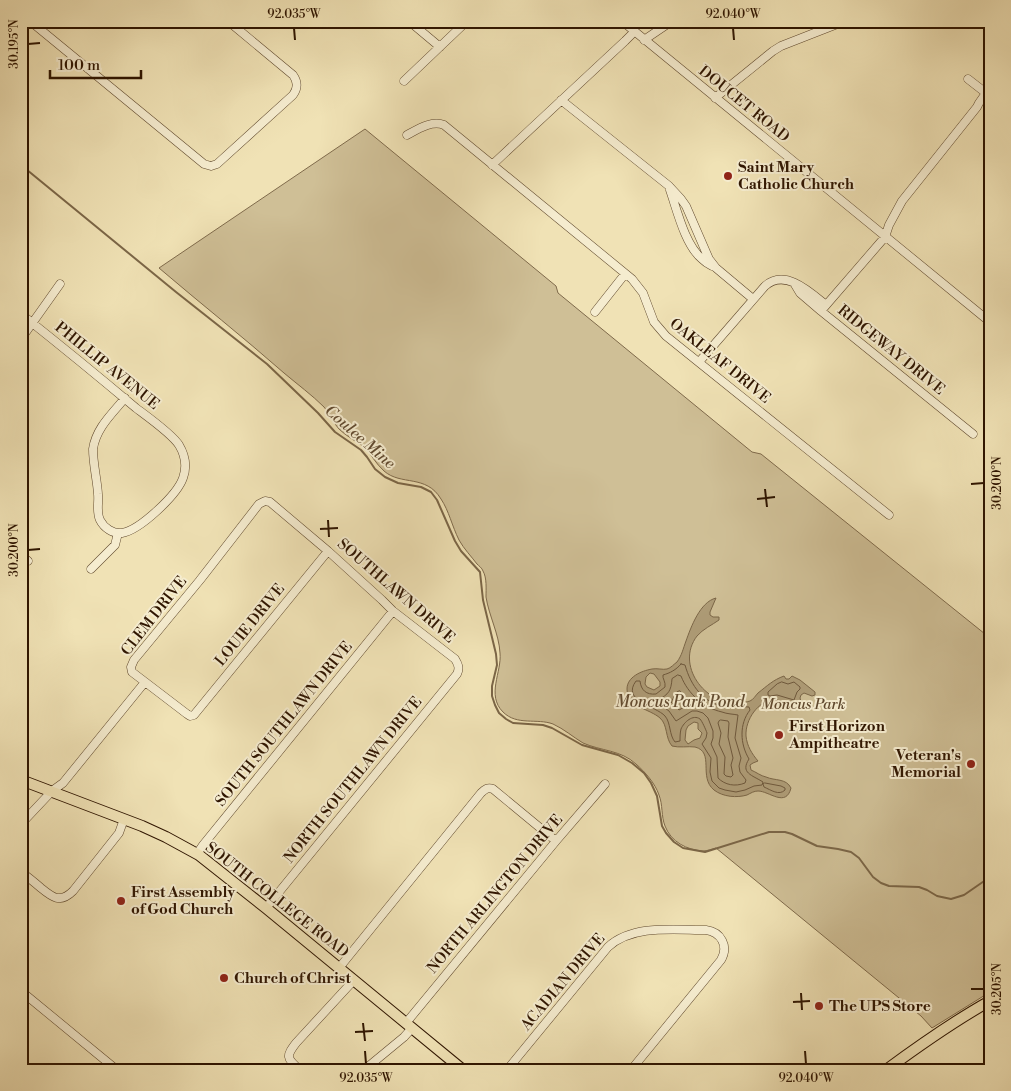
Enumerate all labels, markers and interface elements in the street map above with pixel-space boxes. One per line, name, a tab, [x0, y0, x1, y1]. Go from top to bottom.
text: 92.035°W	[267, 7, 322, 22]
text: 92.040°W	[705, 7, 762, 22]
text: 30.195°N	[7, 19, 22, 69]
scale bar	[50, 48, 141, 80]
text: 100 m	[58, 56, 100, 75]
street label: DOUCET ROAD	[695, 62, 793, 146]
place label: Saint Mary Catholic Church	[738, 158, 855, 194]
marker: Saint Mary Catholic Church	[722, 170, 734, 182]
street label: RIDGEWAY DRIVE	[833, 301, 949, 399]
street label: OAKLEAF DRIVE	[666, 314, 774, 408]
street label: PHILLIP AVENUE	[51, 318, 163, 414]
water label: Coulee Mine	[320, 401, 400, 474]
text: 30.200°N	[990, 456, 1005, 510]
text: 30.200°N	[7, 523, 22, 577]
street label: SOUTHLAWN DRIVE	[333, 535, 459, 647]
street label: CLEM DRIVE	[117, 572, 191, 660]
street label: LOUIE DRIVE	[211, 580, 289, 670]
street label: SOUTH SOUTHLAWN DRIVE	[211, 638, 357, 810]
water label: Moncus Park Pond	[616, 692, 745, 712]
street label: NORTH SOUTHLAWN DRIVE	[280, 693, 426, 867]
park label: Moncus Park	[761, 695, 845, 714]
place label: First Horizon Ampitheatre	[788, 717, 886, 753]
marker: First Horizon Ampitheatre	[773, 729, 785, 741]
place label: Veteran's Memorial	[891, 746, 961, 782]
marker: Veteran's Memorial	[965, 758, 977, 770]
street label: NORTH ARLINGTON DRIVE	[423, 811, 567, 977]
street label: SOUTH COLLEGE ROAD	[201, 838, 353, 962]
place label: First Assembly of God Church	[131, 883, 235, 919]
marker: First Assembly of God Church	[115, 895, 127, 907]
street label: ACADIAN DRIVE	[516, 929, 609, 1035]
text: 30.205°N	[990, 963, 1005, 1015]
place label: Church of Christ	[234, 969, 351, 988]
marker: Church of Christ	[218, 972, 230, 984]
place label: The UPS Store	[829, 997, 931, 1016]
marker: The UPS Store	[813, 1000, 825, 1012]
text: 92.035°W	[339, 1071, 394, 1086]
text: 92.040°W	[778, 1071, 835, 1086]

